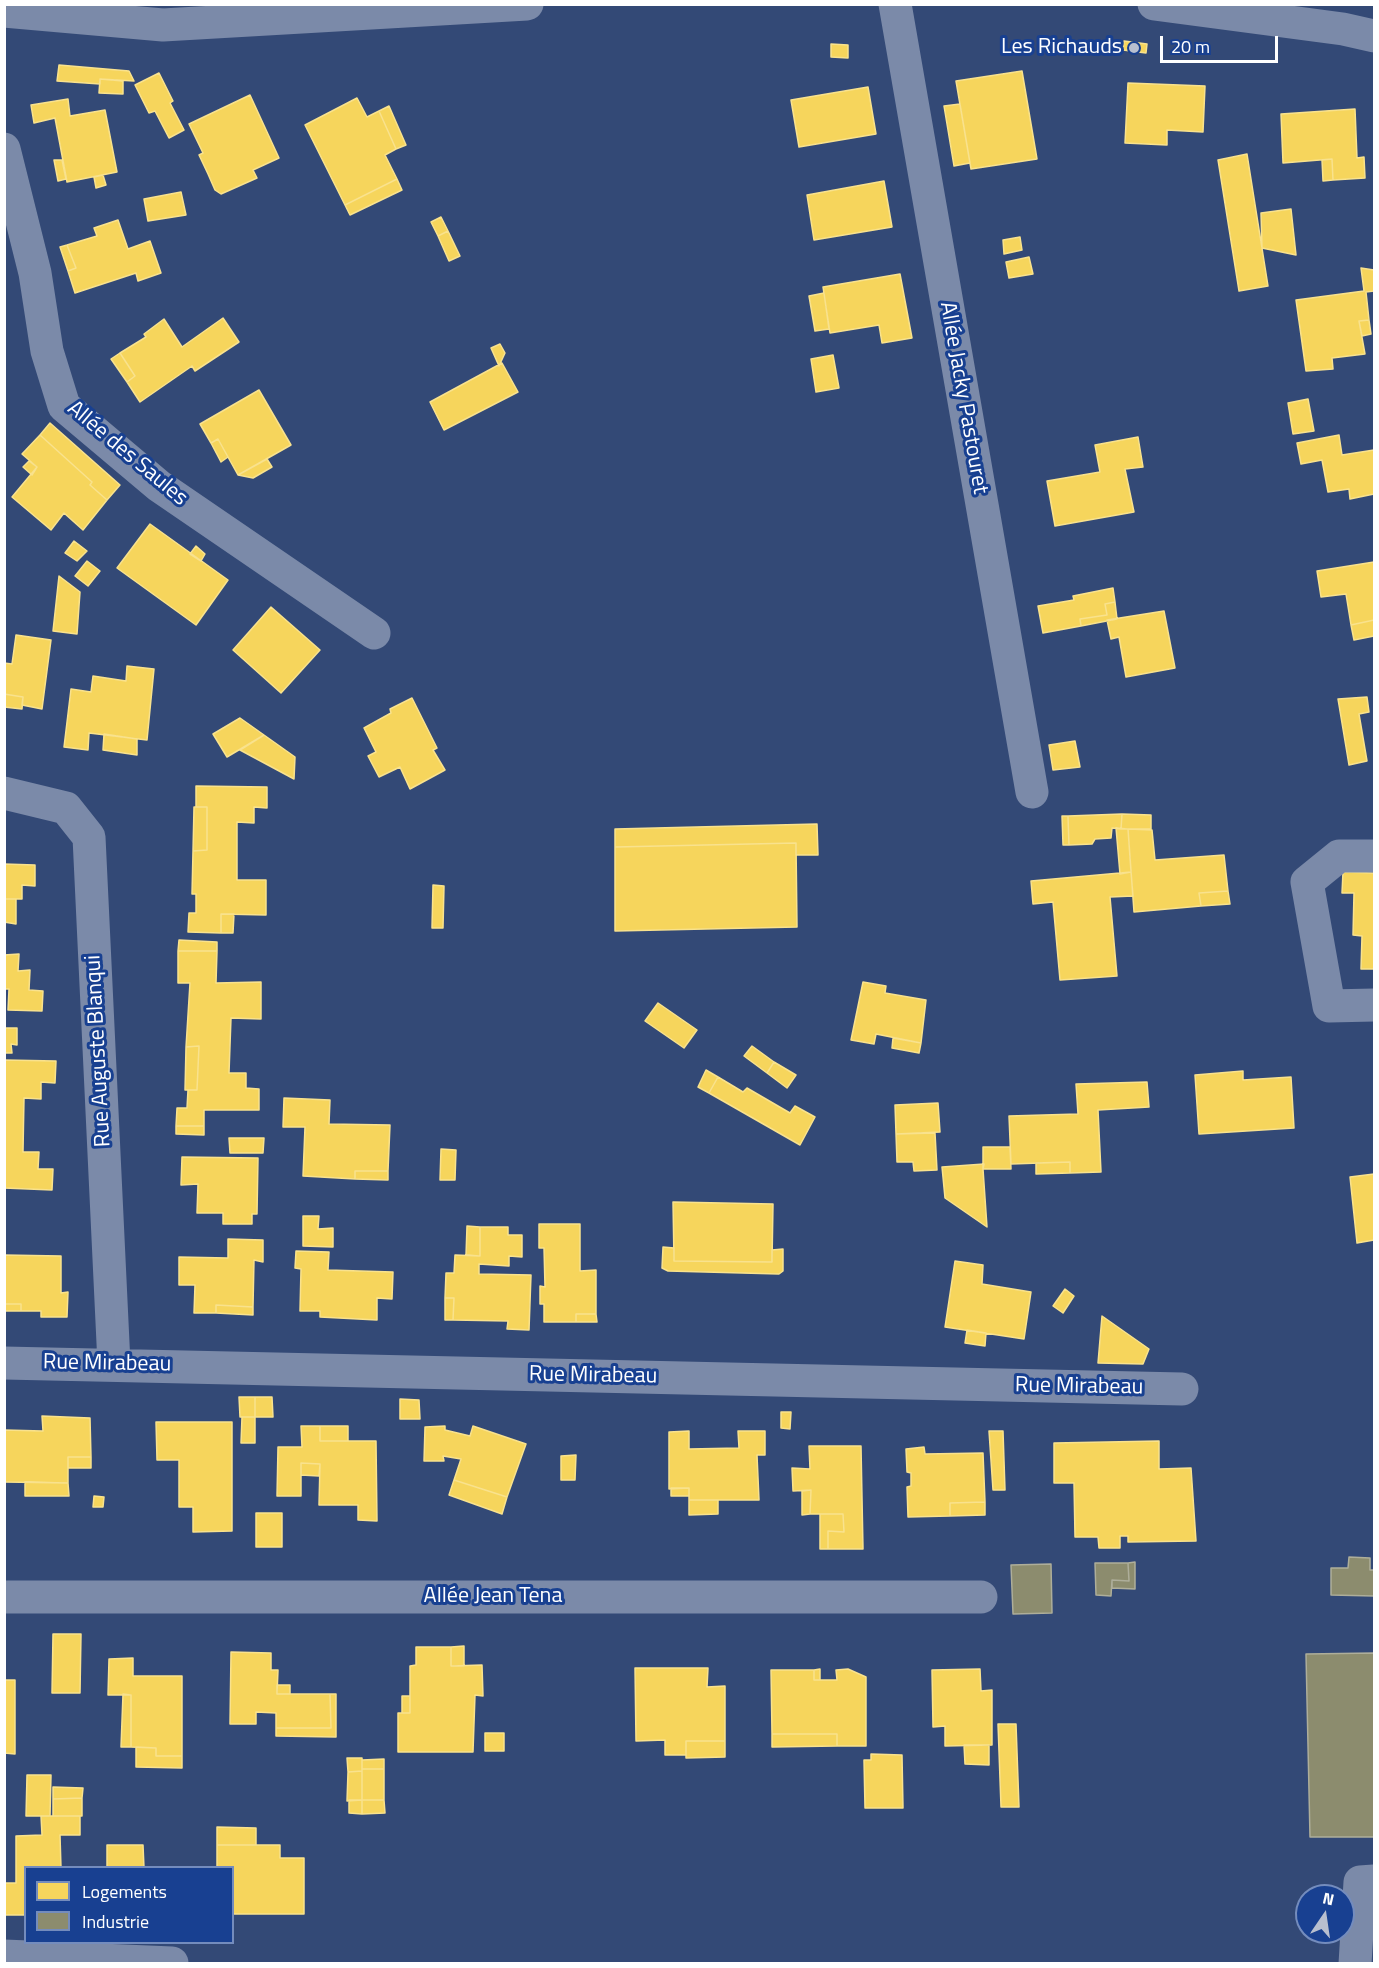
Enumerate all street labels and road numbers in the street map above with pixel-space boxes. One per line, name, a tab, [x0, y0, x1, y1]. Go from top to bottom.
street label: Allée Jacky Pastouret	[933, 300, 993, 496]
street label: Allée des Saules	[61, 396, 193, 512]
street label: Rue Auguste Blanqui	[81, 954, 117, 1148]
street label: Rue Mirabeau	[43, 1350, 171, 1378]
street label: Rue Mirabeau	[529, 1362, 657, 1390]
street label: Rue Mirabeau	[1015, 1373, 1143, 1401]
street label: Allée Jean Tena	[424, 1584, 562, 1610]

